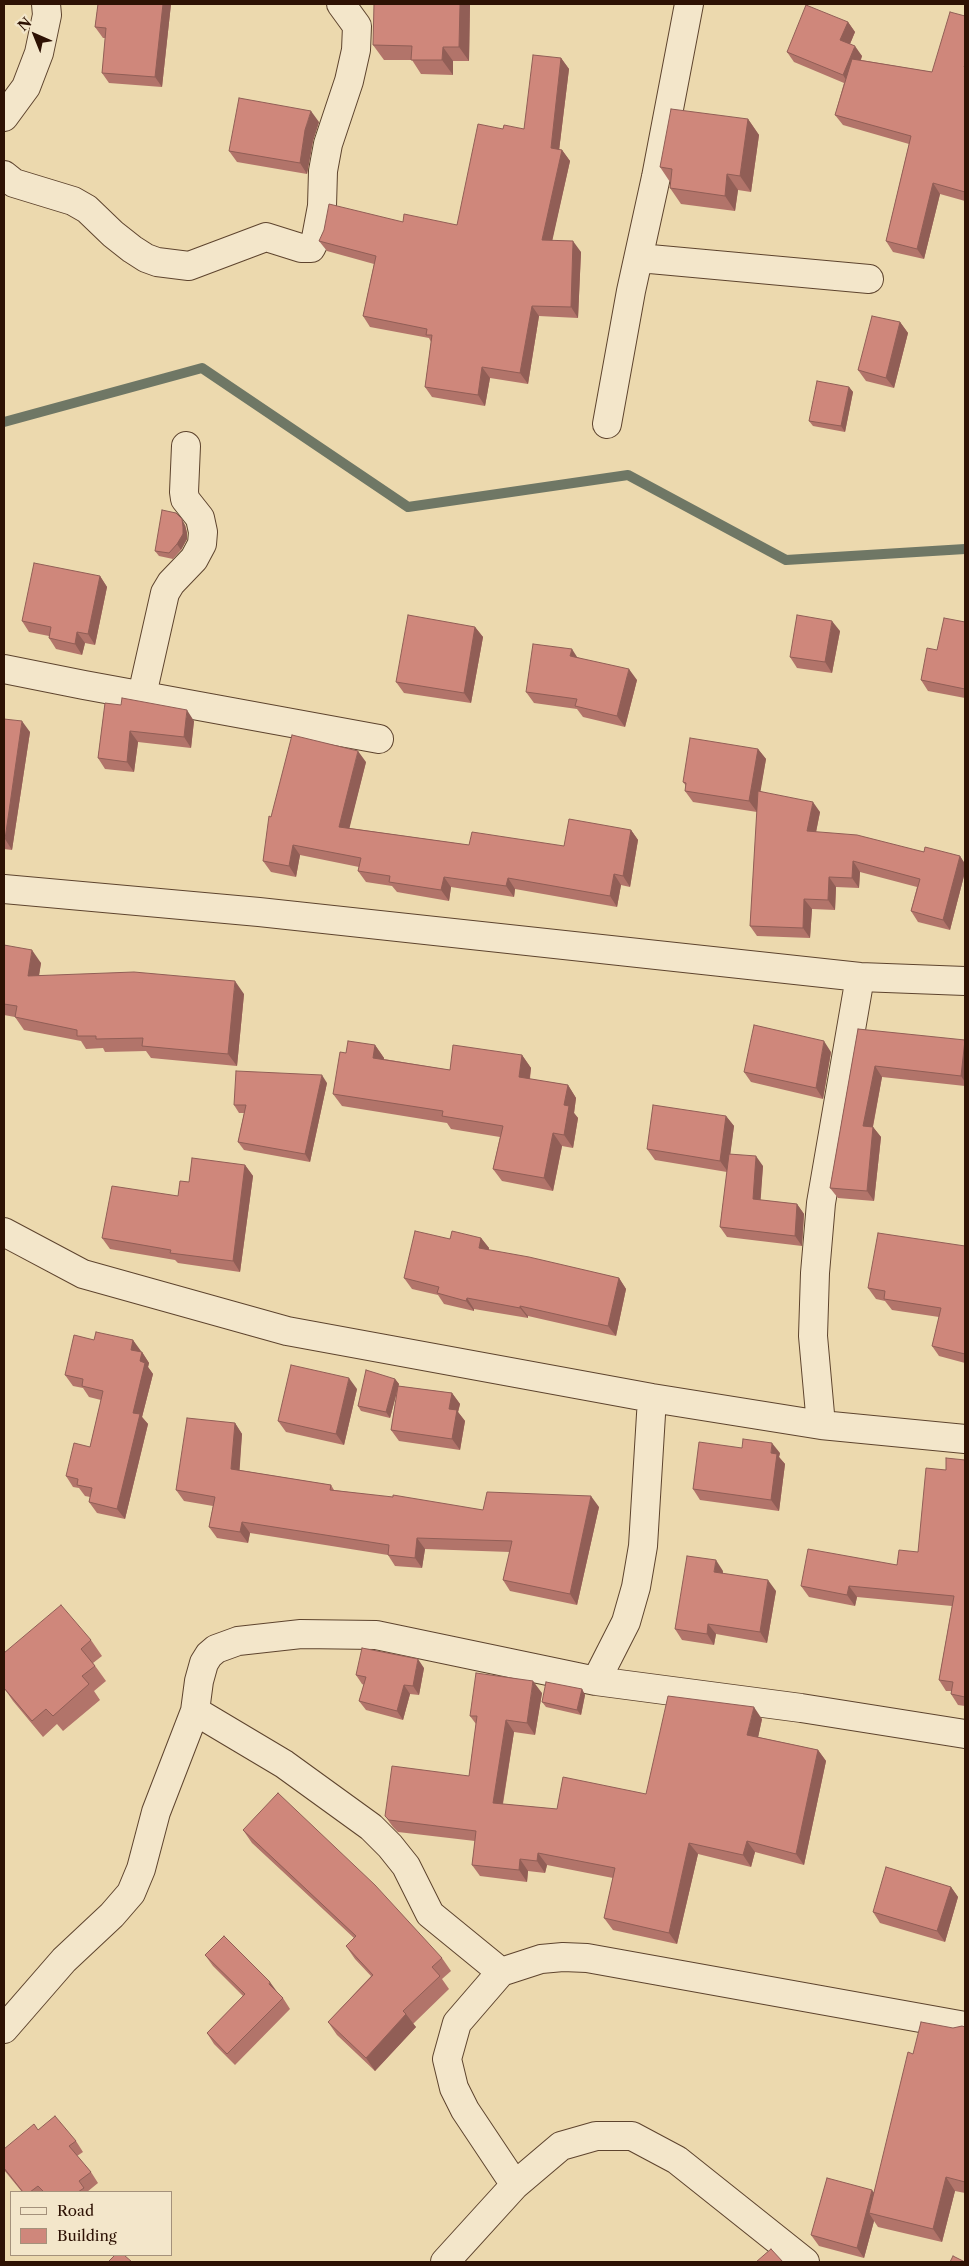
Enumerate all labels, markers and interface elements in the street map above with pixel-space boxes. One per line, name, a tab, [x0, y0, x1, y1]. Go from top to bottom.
north arrow	[10, 10, 60, 60]
text: N	[14, 14, 35, 35]
legend	[10, 2191, 172, 2256]
text: Road	[57, 2201, 94, 2220]
text: Building	[57, 2226, 117, 2245]

